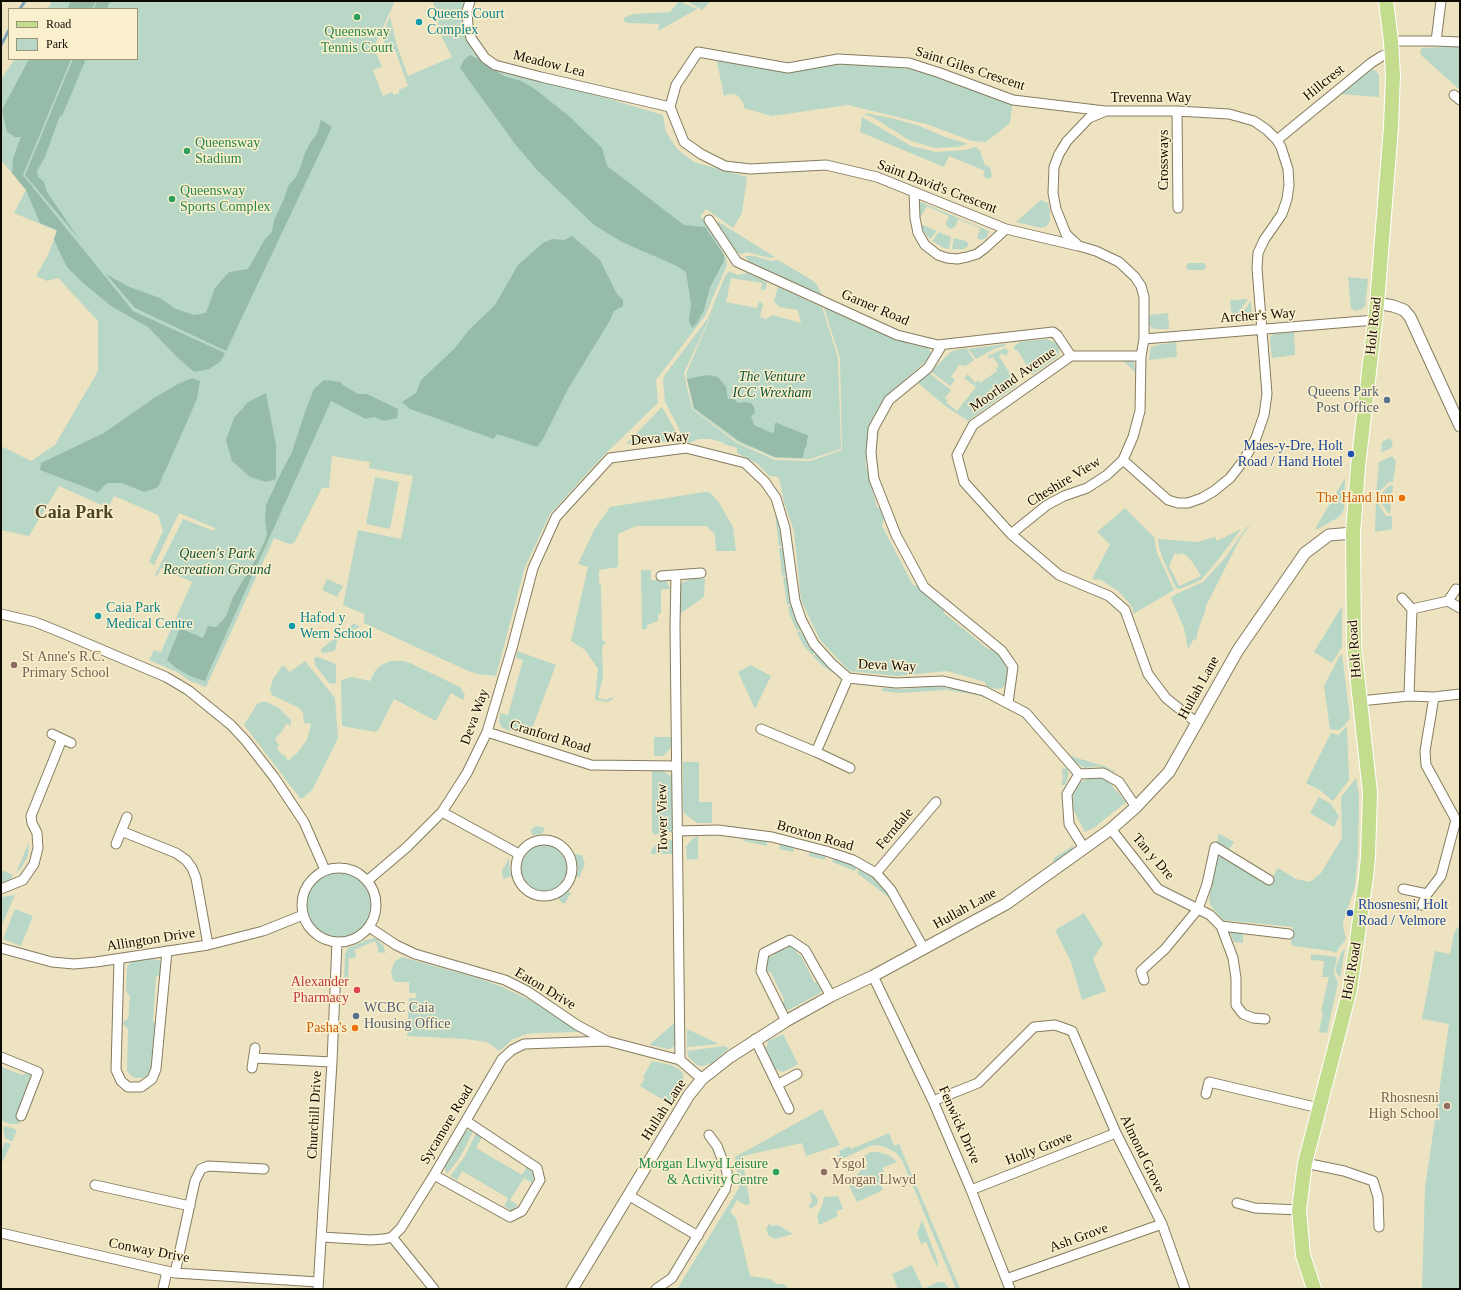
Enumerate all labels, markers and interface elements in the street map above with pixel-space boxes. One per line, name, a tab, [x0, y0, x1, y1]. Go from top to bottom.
place label: Queens Court Complex	[427, 6, 504, 38]
legend	[8, 8, 138, 60]
marker: Queensway Tennis Court	[352, 12, 362, 22]
text: Road	[46, 17, 71, 31]
marker: Queens Court Complex	[414, 17, 424, 27]
place label: Queensway Tennis Court	[321, 24, 393, 56]
text: Park	[46, 37, 68, 51]
street label: Saint Giles Crescent	[913, 43, 1027, 95]
street label: Meadow Lea	[511, 47, 587, 81]
street label: Hillcrest	[1300, 61, 1348, 105]
street label: Trevenna Way	[1110, 90, 1192, 106]
street label: Crossways	[1156, 130, 1172, 190]
place label: Queensway Stadium	[195, 135, 260, 168]
marker: Queensway Stadium	[182, 146, 192, 156]
street label: Saint David's Crescent	[875, 156, 999, 218]
place label: Queensway Sports Complex	[180, 183, 271, 216]
marker: Queensway Sports Complex	[167, 194, 177, 204]
street label: Garner Road	[839, 286, 911, 330]
street label: Holt Road	[1363, 296, 1385, 356]
street label: Archer's Way	[1220, 305, 1296, 327]
street label: Moorland Avenue	[967, 344, 1059, 416]
park label: The Venture ICC Wrexham	[732, 369, 812, 402]
place label: Queens Park Post Office	[1308, 384, 1379, 416]
marker: Queens Park Post Office	[1382, 395, 1392, 405]
street label: Deva Way	[630, 429, 690, 449]
place label: Maes-y-Dre, Holt Road / Hand Hotel	[1238, 438, 1343, 470]
marker: Maes-y-Dre, Holt Road / Hand Hotel	[1346, 449, 1356, 459]
street label: Cheshire View	[1024, 453, 1104, 511]
place label: The Hand Inn	[1316, 490, 1394, 506]
marker: The Hand Inn	[1397, 493, 1407, 503]
district label: Caia Park	[35, 502, 113, 524]
park label: Queen's Park Recreation Ground	[163, 546, 271, 578]
place label: Caia Park Medical Centre	[106, 600, 193, 632]
place label: Hafod y Wern School	[300, 610, 372, 642]
marker: Caia Park Medical Centre	[93, 611, 103, 621]
street label: Holt Road	[1345, 620, 1365, 678]
marker: Hafod y Wern School	[287, 621, 297, 631]
place label: St Anne's R.C. Primary School	[22, 649, 109, 682]
street label: Hullah Lane	[1175, 653, 1223, 723]
street label: Deva Way	[857, 656, 917, 676]
marker: St Anne's R.C. Primary School	[9, 660, 19, 670]
street label: Deva Way	[457, 687, 493, 747]
street label: Cranford Road	[508, 717, 592, 757]
street label: Tower View	[654, 784, 672, 852]
street label: Ferndale	[873, 805, 917, 853]
street label: Broxton Road	[775, 817, 855, 855]
street label: Tan y Dre	[1128, 830, 1178, 884]
street label: Hullah Lane	[930, 885, 1000, 933]
place label: Rhosnesni, Holt Road / Velmore	[1358, 897, 1448, 930]
marker: Rhosnesni, Holt Road / Velmore	[1345, 908, 1355, 918]
street label: Allington Drive	[106, 925, 196, 955]
street label: Holt Road	[1339, 941, 1365, 1001]
street label: Eaton Drive	[512, 964, 578, 1014]
place label: Alexander Pharmacy	[291, 974, 349, 1006]
marker: Alexander Pharmacy	[352, 985, 362, 995]
place label: WCBC Caia Housing Office	[364, 1000, 450, 1032]
marker: WCBC Caia Housing Office	[351, 1011, 361, 1021]
place label: Pasha's	[306, 1020, 347, 1036]
marker: Pasha's	[350, 1023, 360, 1033]
street label: Churchill Drive	[304, 1070, 326, 1160]
street label: Hullah Lane	[638, 1076, 690, 1144]
street label: Sycamore Road	[417, 1083, 477, 1167]
street label: Fenwick Drive	[934, 1083, 984, 1167]
place label: Rhosnesni High School	[1369, 1090, 1439, 1122]
marker: Rhosnesni High School	[1442, 1101, 1452, 1111]
street label: Almond Grove	[1116, 1112, 1168, 1196]
street label: Holly Grove	[1003, 1129, 1075, 1169]
place label: Morgan Llwyd Leisure & Activity Centre	[638, 1156, 768, 1188]
place label: Ysgol Morgan Llwyd	[832, 1156, 916, 1188]
marker: Morgan Llwyd Leisure & Activity Centre	[771, 1167, 781, 1177]
marker: Ysgol Morgan Llwyd	[819, 1167, 829, 1177]
street label: Ash Grove	[1047, 1220, 1111, 1256]
street label: Conway Drive	[107, 1235, 191, 1267]

